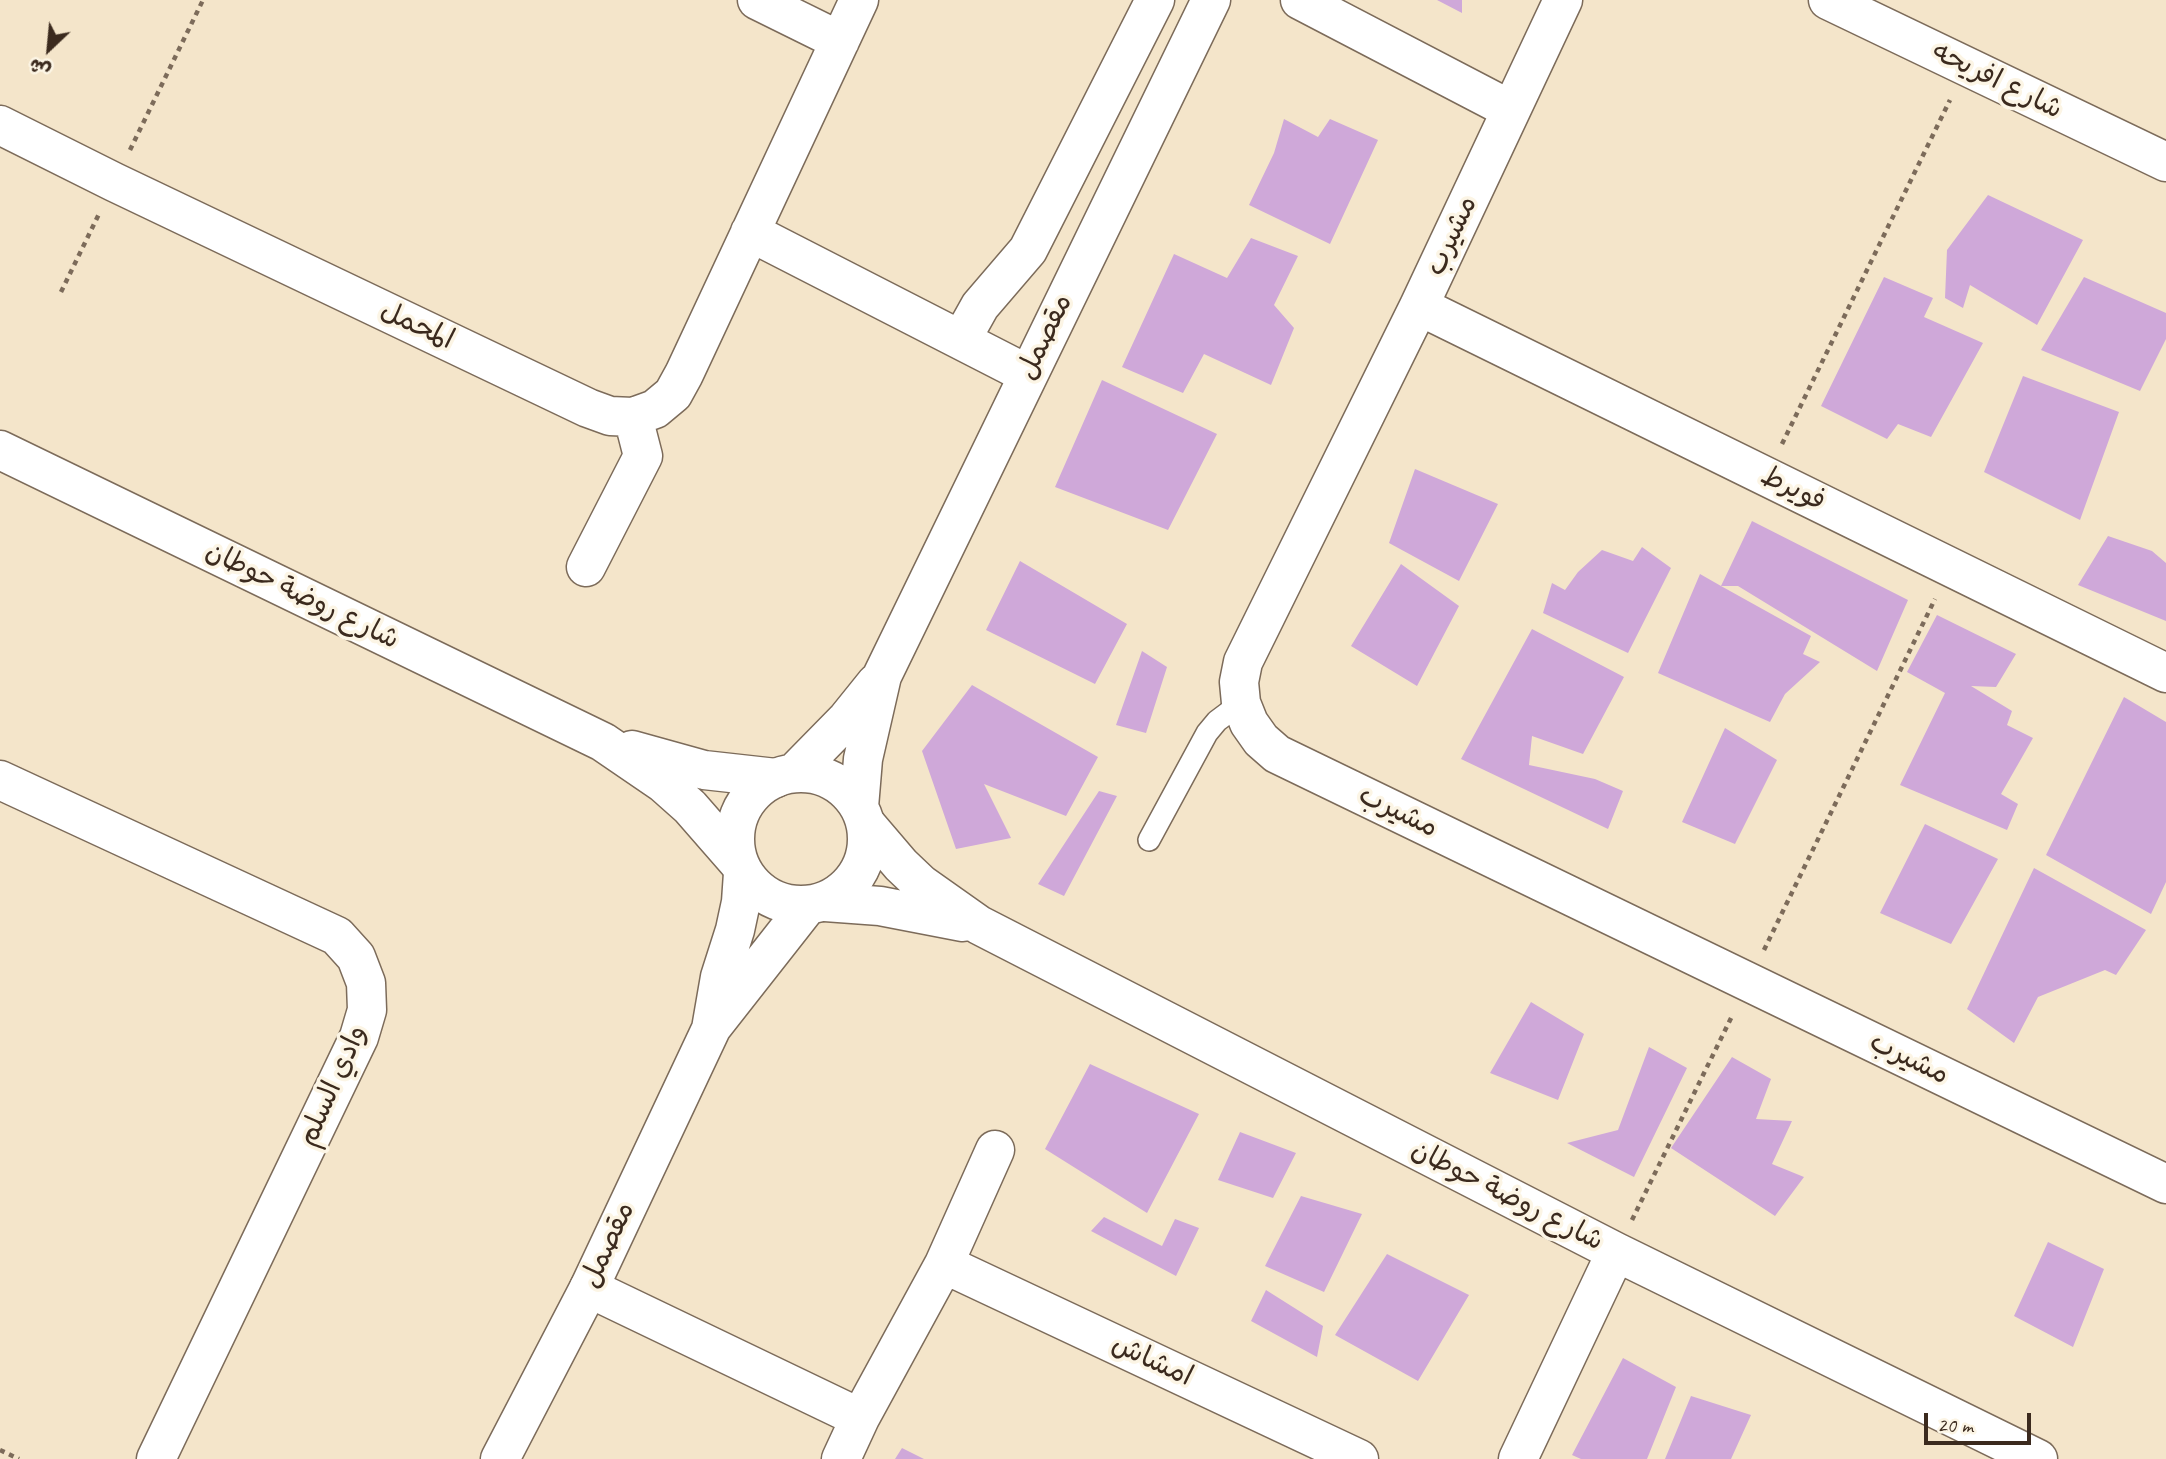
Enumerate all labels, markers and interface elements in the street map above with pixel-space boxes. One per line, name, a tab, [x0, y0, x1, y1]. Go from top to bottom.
north arrow	[14, 14, 84, 84]
street label: شارع افريحه	[1926, 35, 2068, 127]
text: ش	[25, 53, 54, 83]
street label: مشيرب	[1419, 191, 1485, 281]
street label: مقصمل	[1010, 289, 1080, 385]
street label: المحمل	[375, 294, 459, 358]
street label: فويرط	[1755, 459, 1831, 519]
street label: شارع روضة حوطان	[200, 535, 404, 657]
street label: مشيرب	[1353, 778, 1443, 846]
street label: وادي السلم	[291, 1020, 375, 1152]
street label: مشيرب	[1864, 1025, 1954, 1093]
street label: شارع روضة حوطان	[1405, 1133, 1609, 1259]
street label: مقصمل	[574, 1197, 642, 1293]
street label: امشاش	[1106, 1328, 1198, 1394]
scale bar	[1928, 1400, 2035, 1444]
text: 20 m	[1937, 1412, 1973, 1438]

